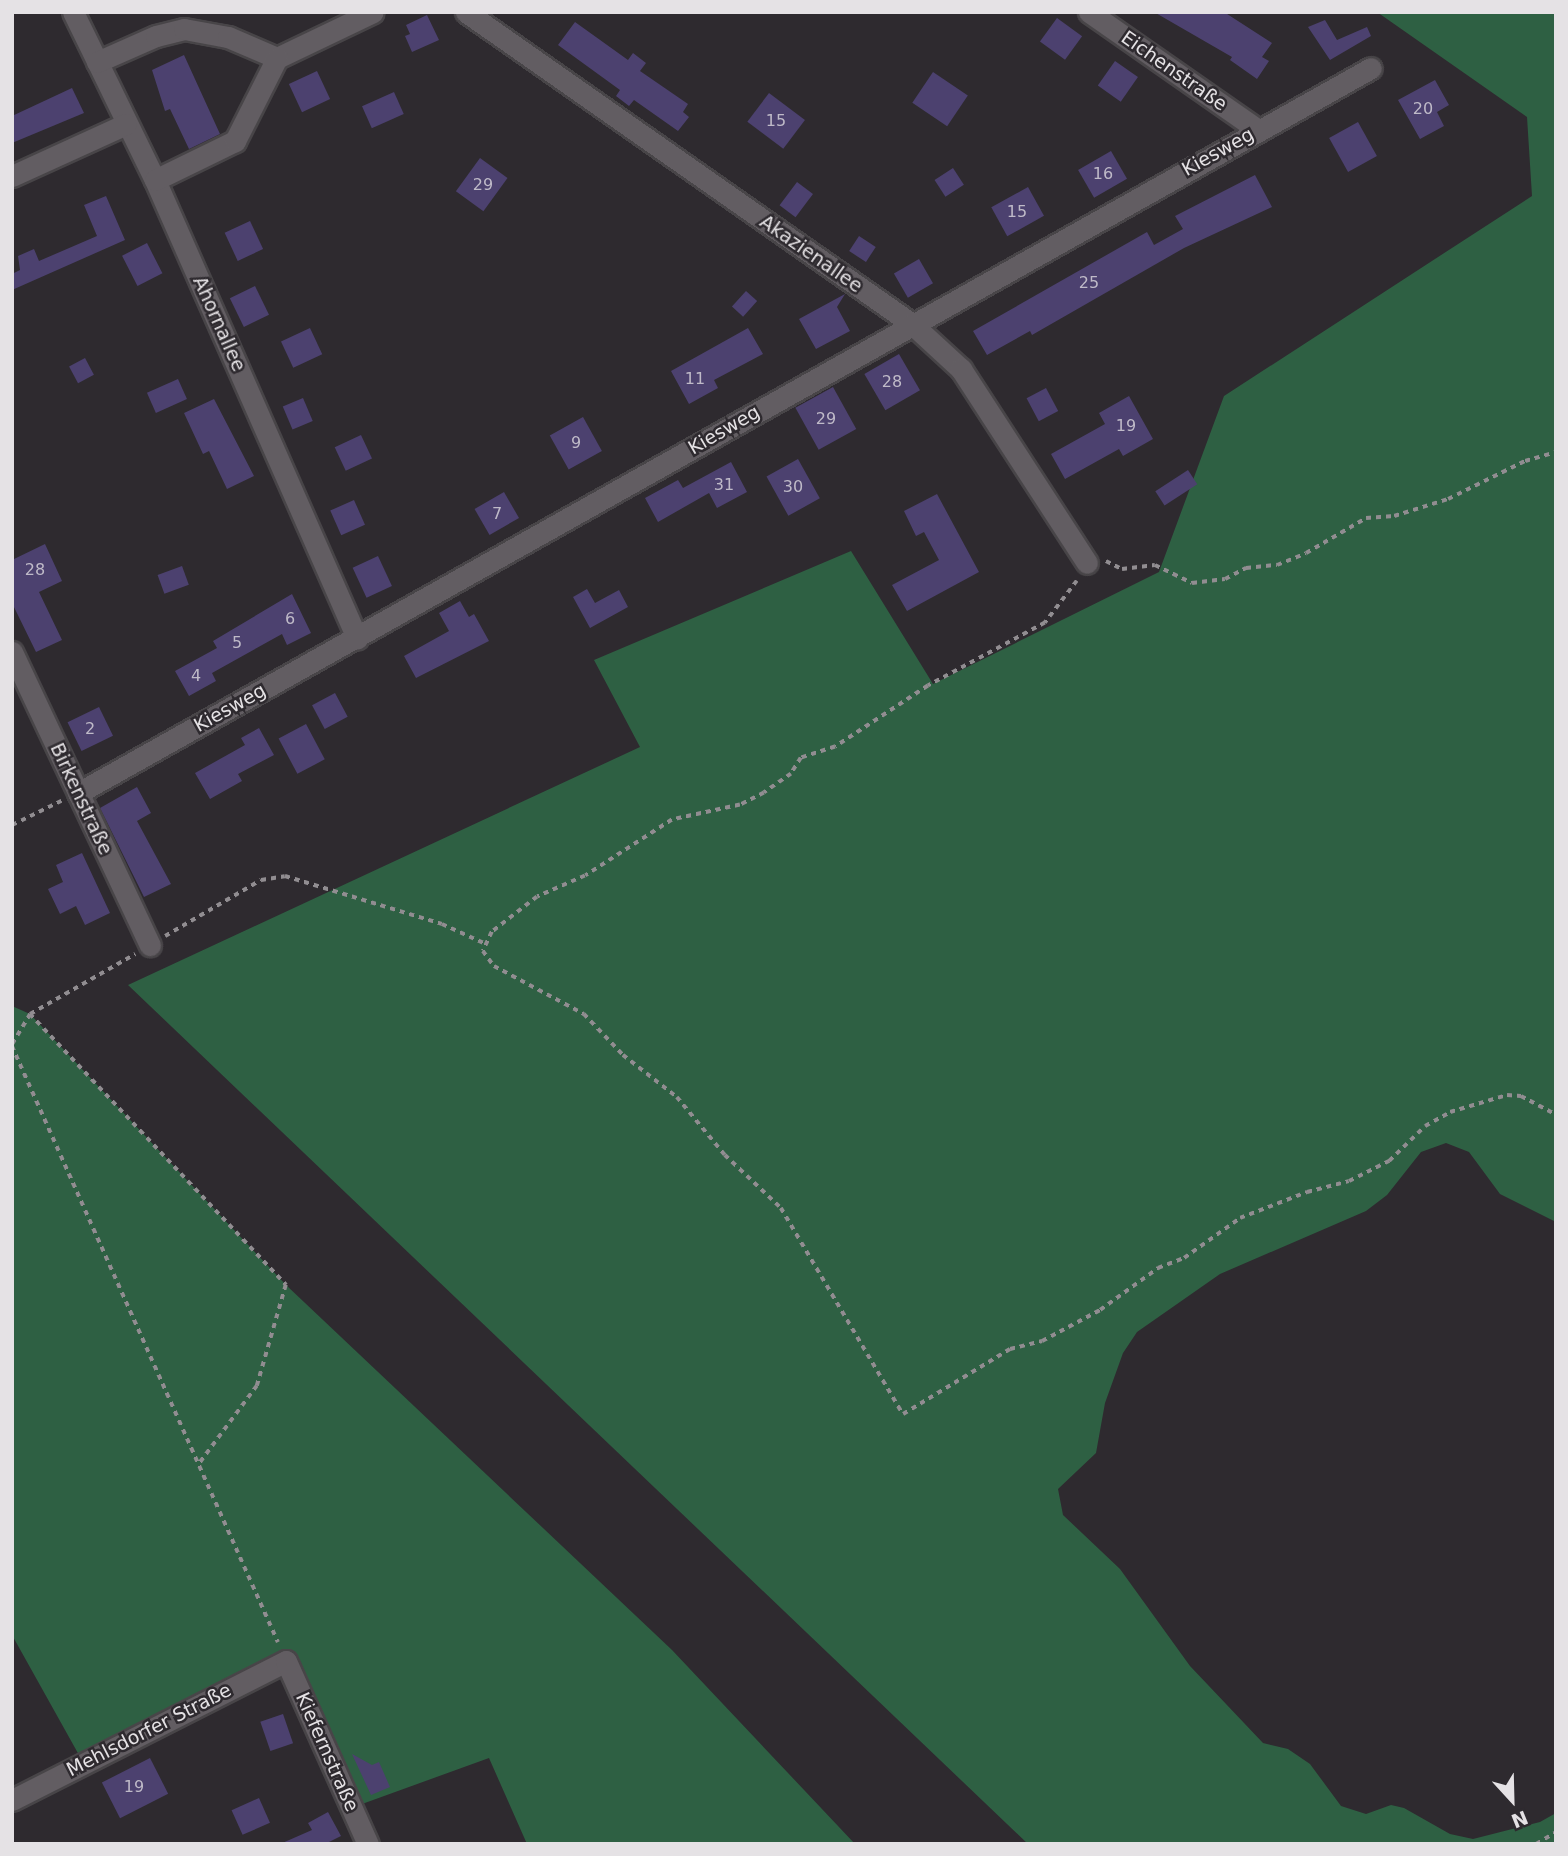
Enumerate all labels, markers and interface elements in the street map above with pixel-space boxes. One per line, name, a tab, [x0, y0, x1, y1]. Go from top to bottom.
street label: Eichenstraße	[1117, 26, 1231, 116]
house number: 20	[1413, 99, 1433, 119]
house number: 15	[766, 111, 786, 131]
street label: Kiesweg	[1178, 123, 1258, 181]
house number: 16	[1093, 164, 1113, 184]
house number: 29	[473, 175, 493, 195]
house number: 15	[1007, 202, 1027, 222]
street label: Akazienallee	[755, 210, 867, 298]
street label: Ahornallee	[188, 273, 250, 375]
house number: 25	[1079, 273, 1099, 293]
house number: 11	[685, 369, 705, 389]
house number: 28	[882, 372, 902, 392]
street label: Kiesweg	[684, 400, 764, 460]
house number: 29	[816, 409, 836, 429]
house number: 19	[1116, 416, 1136, 436]
house number: 9	[571, 433, 581, 453]
house number: 31	[714, 475, 734, 495]
house number: 30	[783, 477, 803, 497]
house number: 7	[492, 504, 502, 524]
house number: 28	[25, 560, 45, 580]
house number: 6	[285, 609, 295, 629]
house number: 5	[232, 633, 242, 653]
house number: 4	[191, 666, 201, 686]
street label: Kiesweg	[190, 679, 270, 737]
house number: 2	[85, 719, 95, 739]
street label: Birkenstraße	[45, 740, 117, 858]
street label: Mehlsdorfer Straße	[63, 1679, 235, 1781]
street label: Kiefernstraße	[291, 1689, 363, 1815]
north arrow	[1477, 1765, 1547, 1835]
house number: 19	[124, 1777, 144, 1797]
text: N	[1508, 1806, 1531, 1833]

